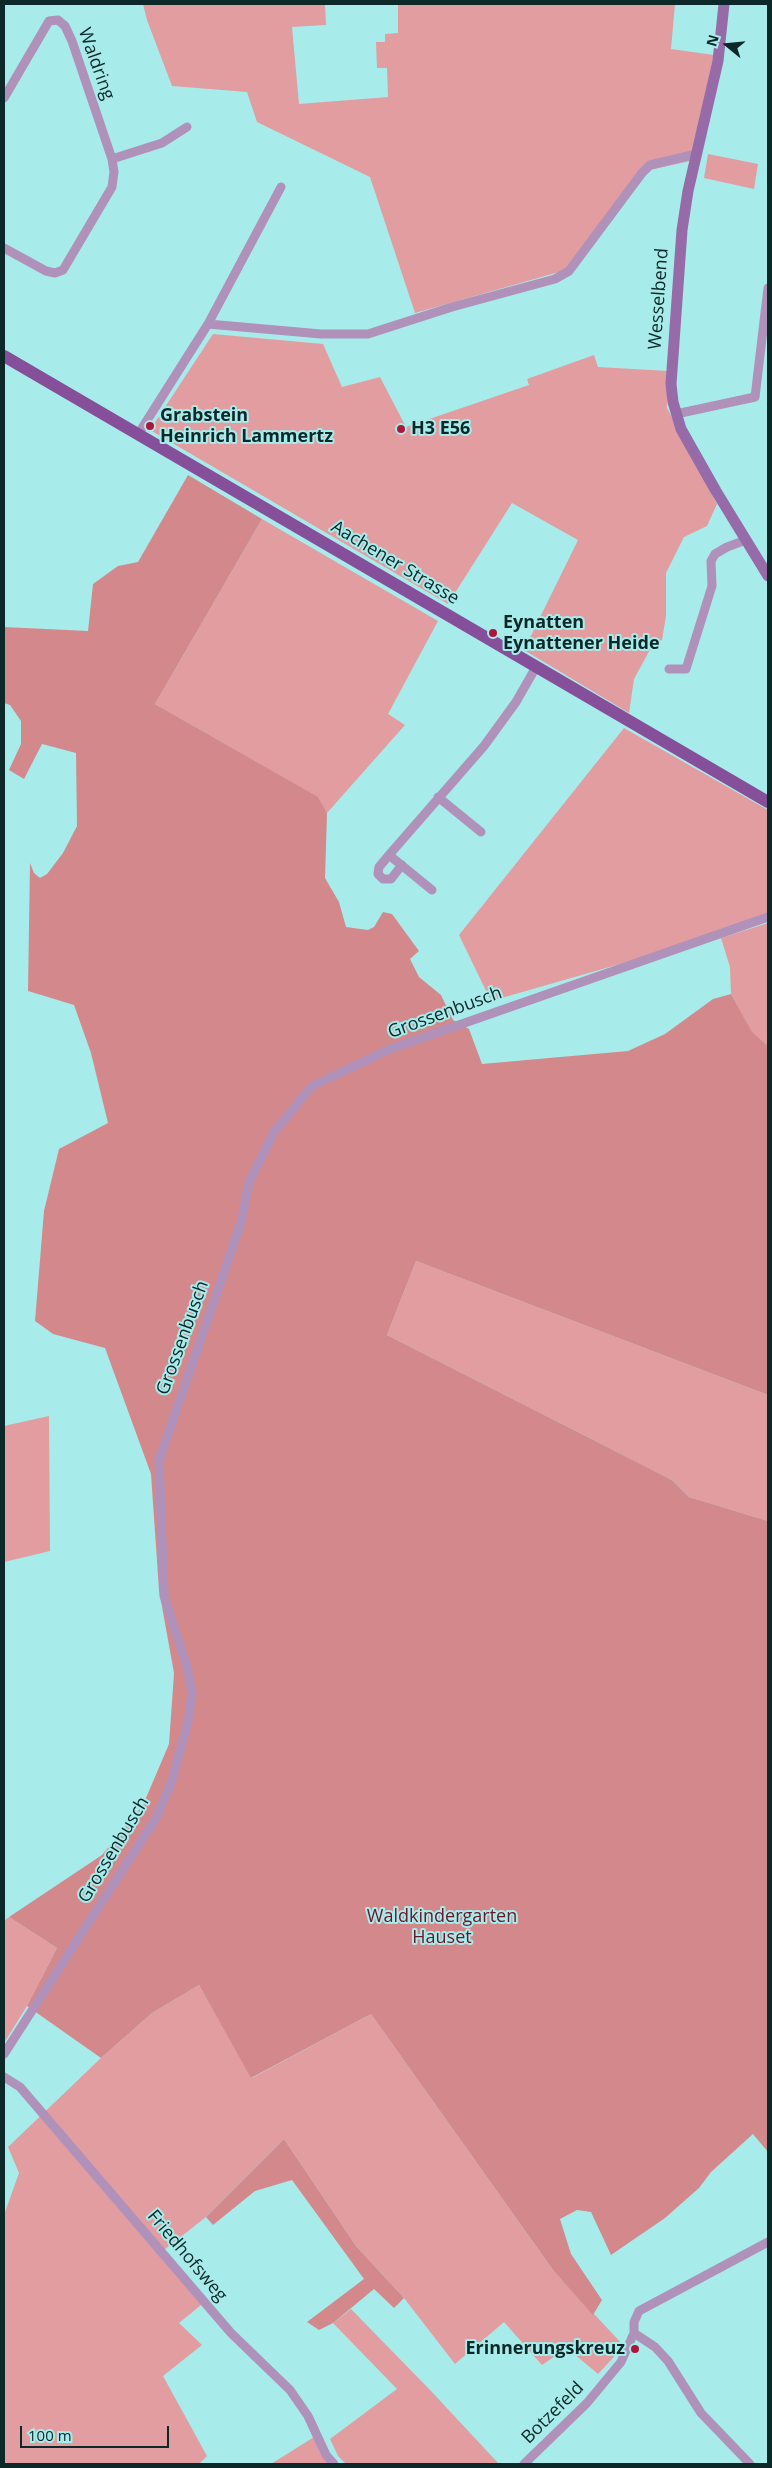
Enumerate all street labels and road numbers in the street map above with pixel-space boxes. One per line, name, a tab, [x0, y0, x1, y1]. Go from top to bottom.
street label: Waldring	[73, 25, 119, 103]
street label: Wesselbend	[645, 248, 673, 350]
street label: Aachener Strasse	[327, 516, 463, 610]
street label: Grossenbusch	[385, 982, 505, 1044]
street label: Grossenbusch	[152, 1278, 214, 1398]
street label: Grossenbusch	[74, 1793, 154, 1907]
street label: Friedhofsweg	[143, 2206, 231, 2306]
street label: Botzefeld	[517, 2377, 589, 2449]

